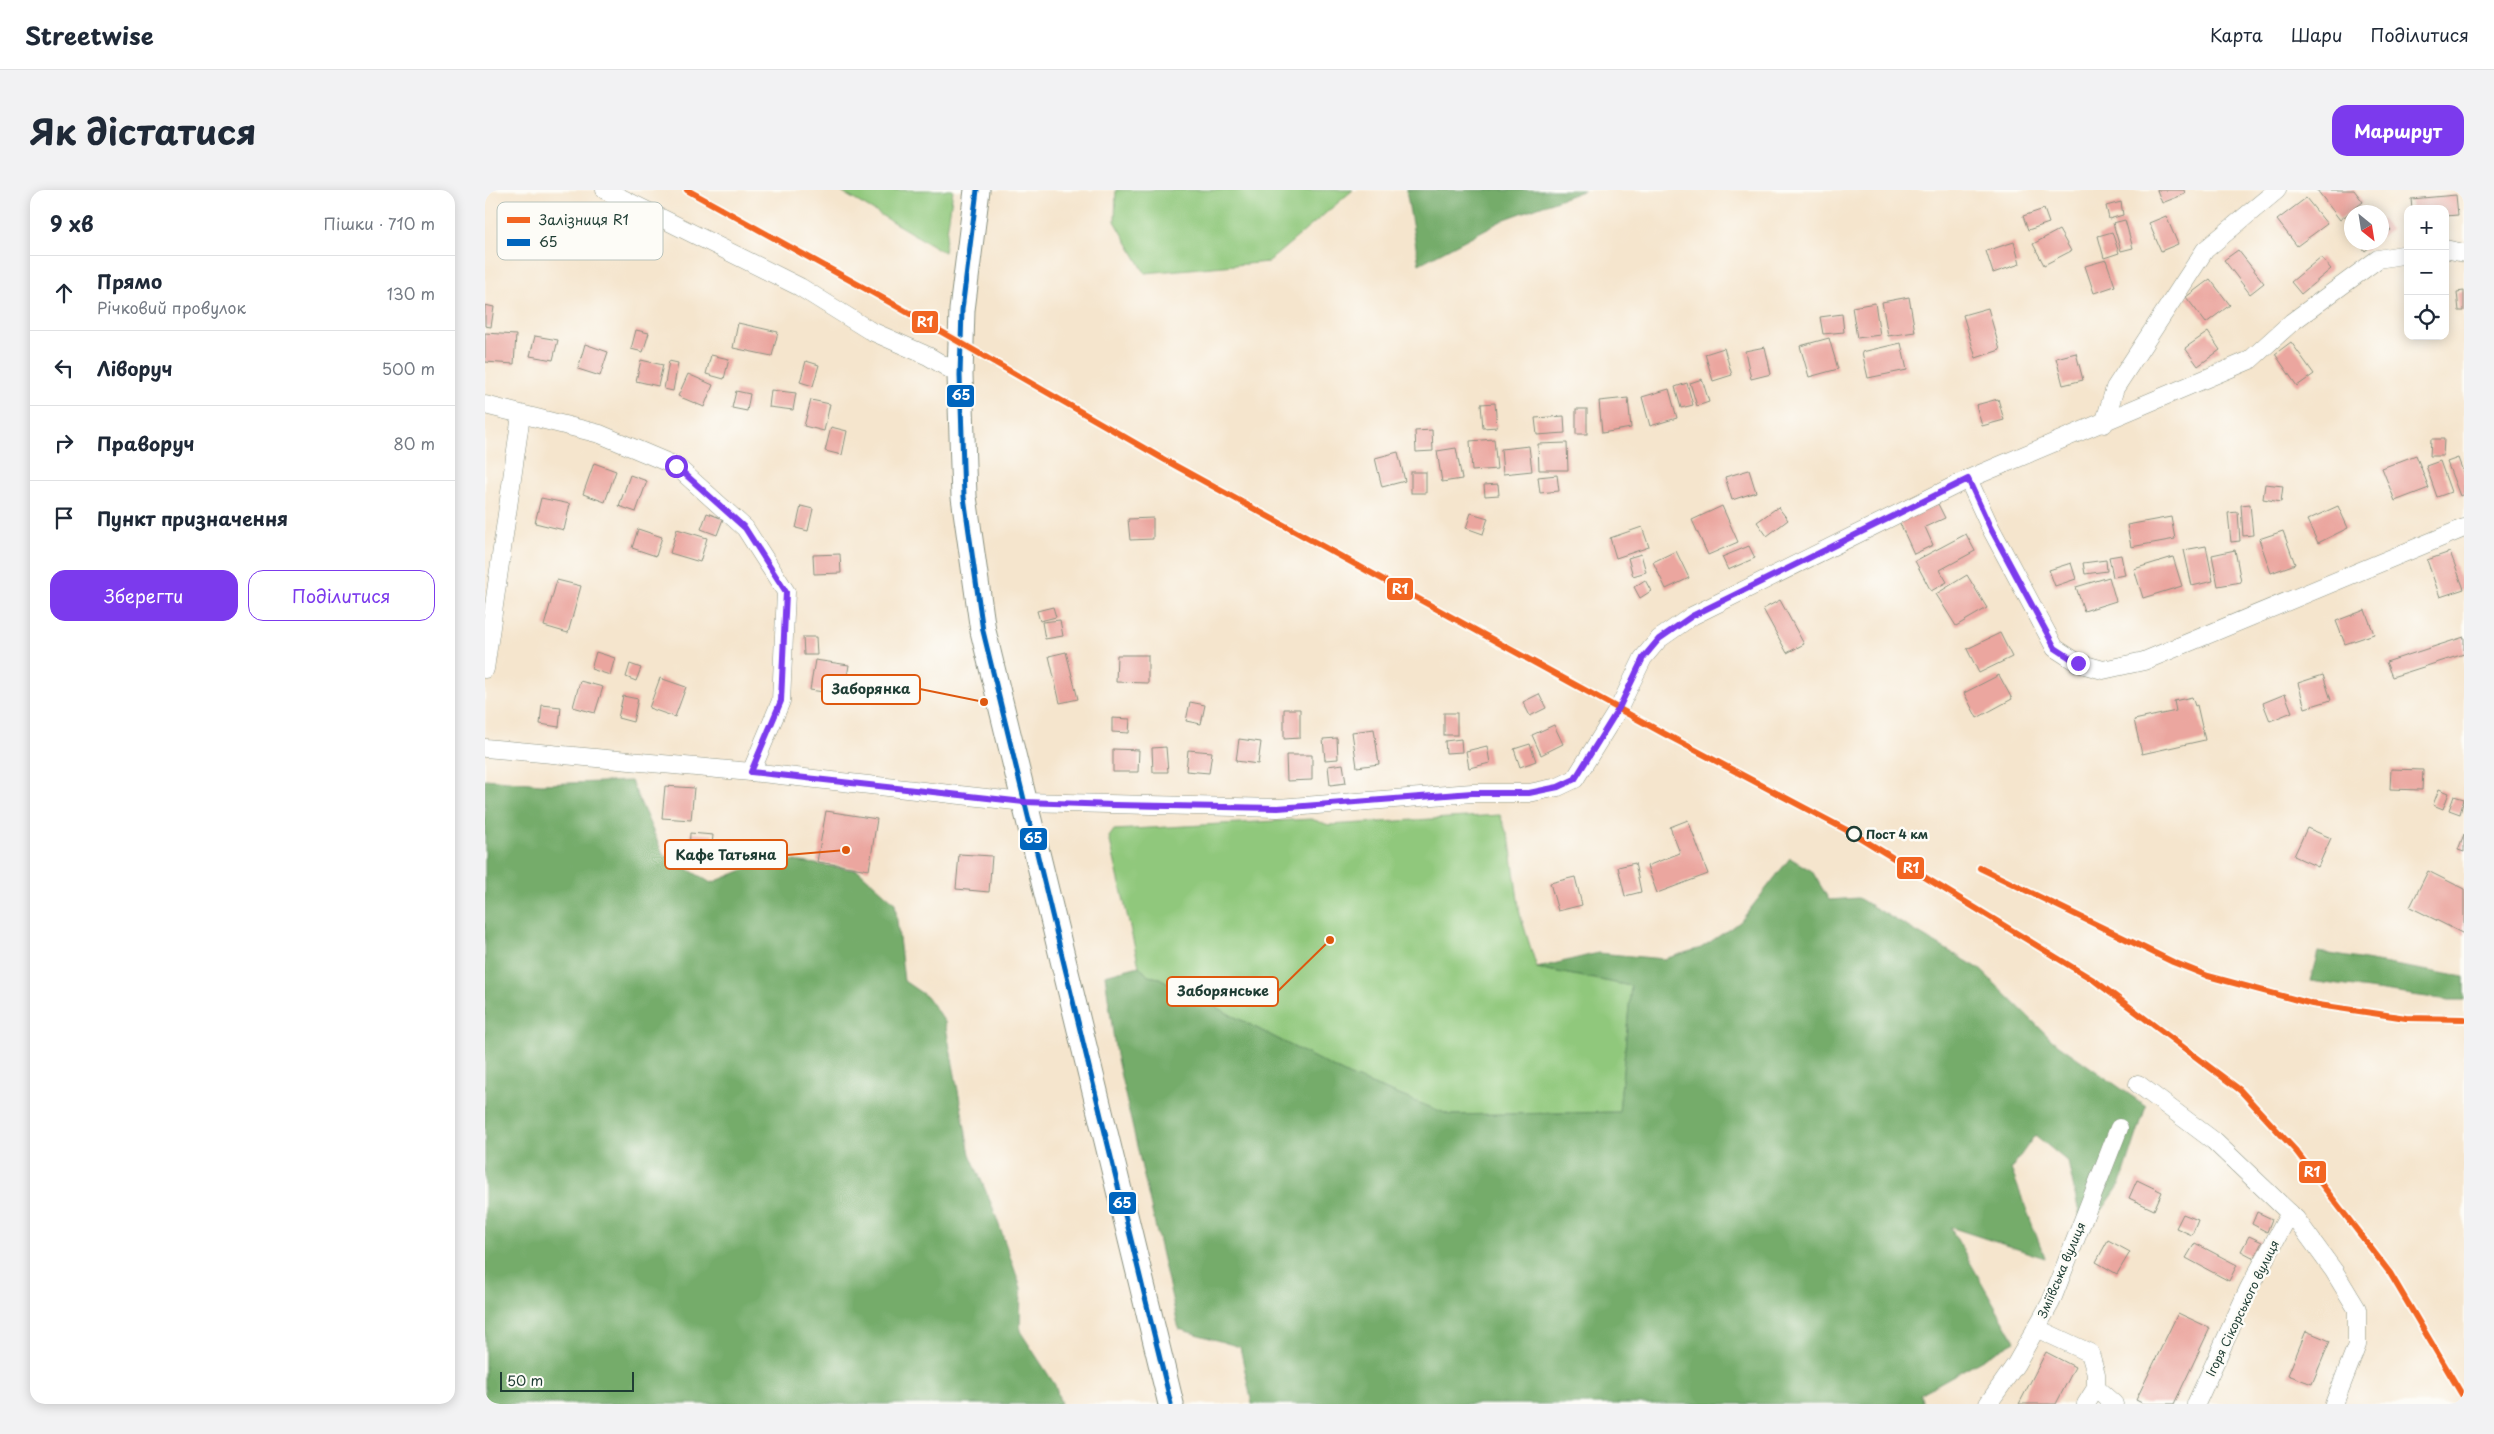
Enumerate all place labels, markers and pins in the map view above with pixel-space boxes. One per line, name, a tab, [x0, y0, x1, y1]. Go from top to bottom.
callout: Заборянка	[822, 675, 920, 704]
place label: Пост 4 км	[1866, 825, 1928, 843]
marker: Пост 4 км	[1846, 826, 1862, 842]
callout: Кафе Татьяна	[665, 840, 787, 869]
callout: Заборянське	[1167, 977, 1278, 1006]

